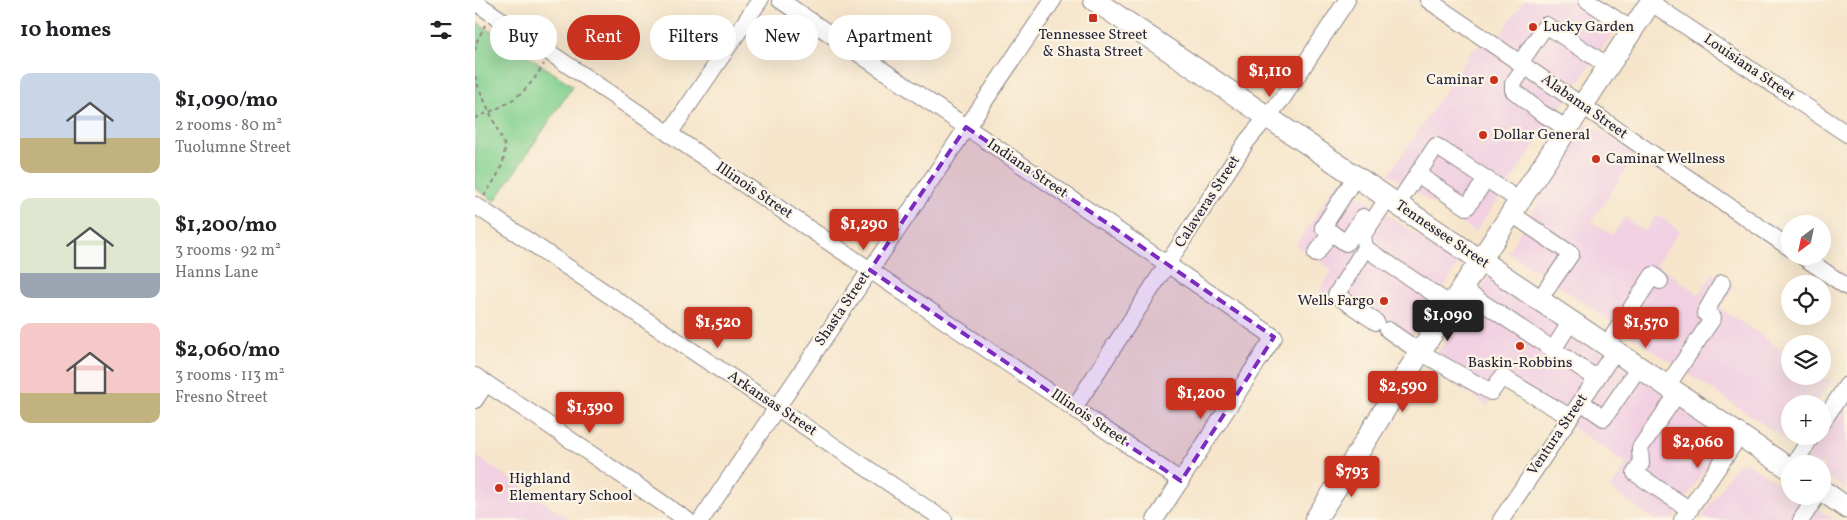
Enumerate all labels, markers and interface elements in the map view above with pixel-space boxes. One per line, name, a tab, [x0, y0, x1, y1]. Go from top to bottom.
marker: Tennessee Street & Shasta Street	[1087, 12, 1099, 24]
chip: Buy	[490, 15, 557, 60]
chip: Rent	[567, 15, 640, 60]
chip: Filters	[650, 15, 736, 60]
chip: New	[746, 15, 818, 60]
chip: Apartment	[828, 15, 951, 60]
text: 10 homes	[20, 16, 111, 45]
icon: filters	[427, 16, 455, 44]
place label: Lucky Garden	[1543, 17, 1634, 38]
marker: Lucky Garden	[1527, 21, 1539, 33]
place label: Tennessee Street & Shasta Street	[1038, 25, 1148, 63]
street label: Louisiana Street	[1699, 30, 1799, 106]
pin: $1,110	[1229, 56, 1311, 98]
text: $1,110	[1249, 61, 1291, 83]
street label: Alabama Street	[1537, 69, 1631, 145]
place label: Caminar	[1426, 70, 1484, 91]
marker: Caminar	[1488, 74, 1500, 86]
text: $1,090/mo	[175, 86, 278, 115]
icon: home	[60, 93, 120, 153]
text: 2 rooms · 80 m²	[175, 115, 282, 137]
place label: Dollar General	[1493, 125, 1590, 146]
marker: Dollar General	[1477, 129, 1489, 141]
street label: Indiana Street	[982, 134, 1072, 204]
text: Tuolumne Street	[175, 137, 291, 159]
place label: Caminar Wellness	[1606, 149, 1725, 170]
street label: Calaveras Street	[1170, 152, 1246, 252]
marker: Caminar Wellness	[1590, 153, 1602, 165]
street label: Illinois Street	[711, 157, 797, 225]
street label: Tennessee Street	[1391, 196, 1493, 274]
pin: $1,290	[823, 208, 905, 251]
text: $1,200/mo	[175, 211, 277, 240]
text: $1,290	[840, 214, 888, 236]
north arrow	[1781, 215, 1831, 265]
map controls	[1781, 215, 1831, 505]
icon: home	[60, 218, 120, 278]
text: 3 rooms · 92 m²	[175, 240, 281, 262]
text: Hanns Lane	[175, 262, 258, 284]
street label: Shasta Street	[810, 267, 876, 351]
button: locate	[1781, 275, 1831, 325]
place label: Wells Fargo	[1298, 291, 1374, 312]
marker: Wells Fargo	[1378, 295, 1390, 307]
pin: $1,090	[1407, 300, 1489, 342]
text: $1,090	[1424, 305, 1472, 327]
pin: $1,520	[677, 306, 759, 349]
pin: $1,570	[1605, 306, 1687, 349]
text: $1,520	[695, 312, 741, 334]
text: $1,570	[1624, 312, 1668, 334]
button: layers	[1781, 335, 1831, 385]
text: $2,060/mo	[175, 336, 280, 365]
marker: Baskin-Robbins	[1514, 340, 1526, 352]
icon: home	[60, 343, 120, 403]
place label: Baskin-Robbins	[1468, 353, 1572, 374]
text: 3 rooms · 113 m²	[175, 365, 285, 387]
street label: Arkansas Street	[723, 366, 821, 442]
pin: $2,590	[1362, 370, 1444, 413]
text: $2,590	[1379, 376, 1427, 398]
pin: $1,200	[1160, 378, 1242, 420]
text: $1,200	[1177, 383, 1225, 405]
street label: Illinois Street	[1046, 384, 1132, 452]
text: Fresno Street	[175, 387, 268, 409]
street label: Ventura Street	[1523, 390, 1593, 480]
pin: $1,390	[549, 392, 631, 434]
button: +	[1781, 395, 1831, 445]
text: $1,390	[567, 397, 613, 419]
pin: $2,060	[1657, 426, 1739, 469]
text: $2,060	[1673, 432, 1723, 454]
button: −	[1781, 455, 1831, 505]
pin: $793	[1322, 456, 1382, 498]
text: $793	[1335, 461, 1369, 483]
place label: Highland Elementary School	[509, 469, 632, 507]
marker: Highland Elementary School	[493, 482, 505, 494]

